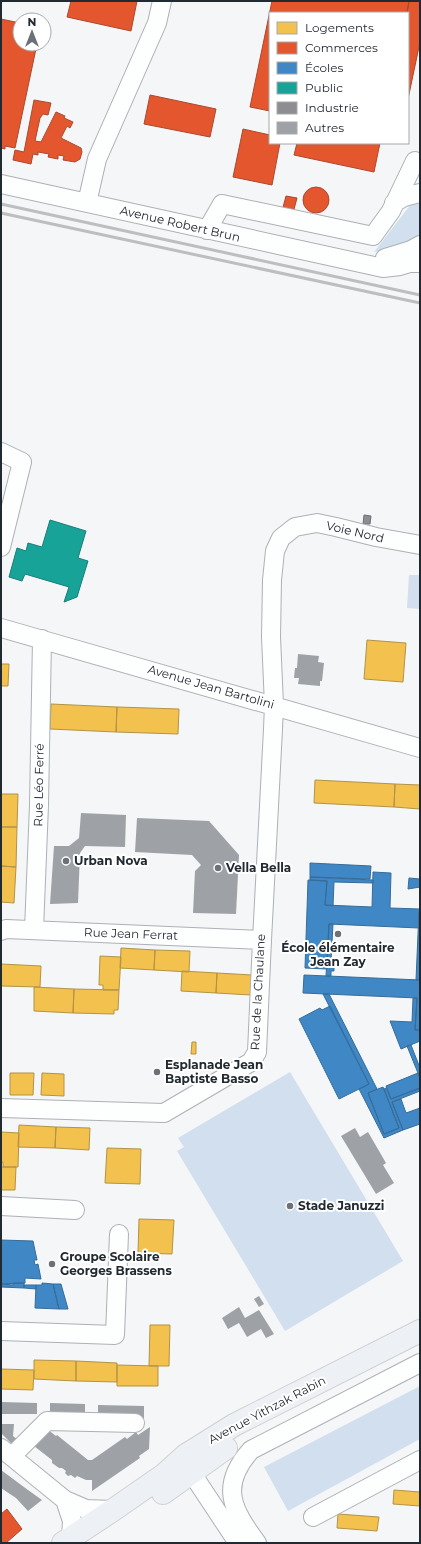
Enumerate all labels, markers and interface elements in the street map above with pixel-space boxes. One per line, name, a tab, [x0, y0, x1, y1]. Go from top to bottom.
north arrow	[12, 12, 52, 52]
legend	[269, 12, 409, 144]
text: N	[28, 15, 36, 29]
text: Logements	[305, 20, 374, 35]
text: Commerces	[305, 40, 378, 55]
text: Écoles	[305, 60, 344, 75]
text: Public	[305, 80, 343, 95]
text: Industrie	[305, 100, 359, 115]
text: Autres	[305, 120, 344, 135]
street label: Avenue Robert Brun	[118, 202, 242, 245]
street label: Voie Nord	[325, 518, 386, 545]
street label: Avenue Jean Bartolini	[146, 661, 276, 712]
street label: Rue Léo Ferré	[30, 743, 47, 827]
place label: Urban Nova	[74, 853, 148, 868]
marker: Urban Nova	[61, 856, 71, 866]
place label: Vella Bella	[225, 860, 291, 875]
marker: Vella Bella	[213, 863, 223, 873]
street label: Rue Jean Ferrat	[84, 924, 178, 943]
marker: École élémentaire Jean Zay	[333, 929, 343, 939]
street label: Rue de la Chaulane	[247, 933, 268, 1051]
place label: École élémentaire Jean Zay	[281, 940, 395, 969]
place label: Esplanade Jean Baptiste Basso	[165, 1057, 263, 1086]
marker: Esplanade Jean Baptiste Basso	[152, 1067, 162, 1077]
place label: Stade Januzzi	[298, 1198, 384, 1213]
marker: Stade Januzzi	[285, 1201, 295, 1211]
place label: Groupe Scolaire Georges Brassens	[60, 1249, 172, 1278]
marker: Groupe Scolaire Georges Brassens	[47, 1259, 57, 1269]
street label: Avenue Yithzak Rabin	[206, 1372, 328, 1447]

